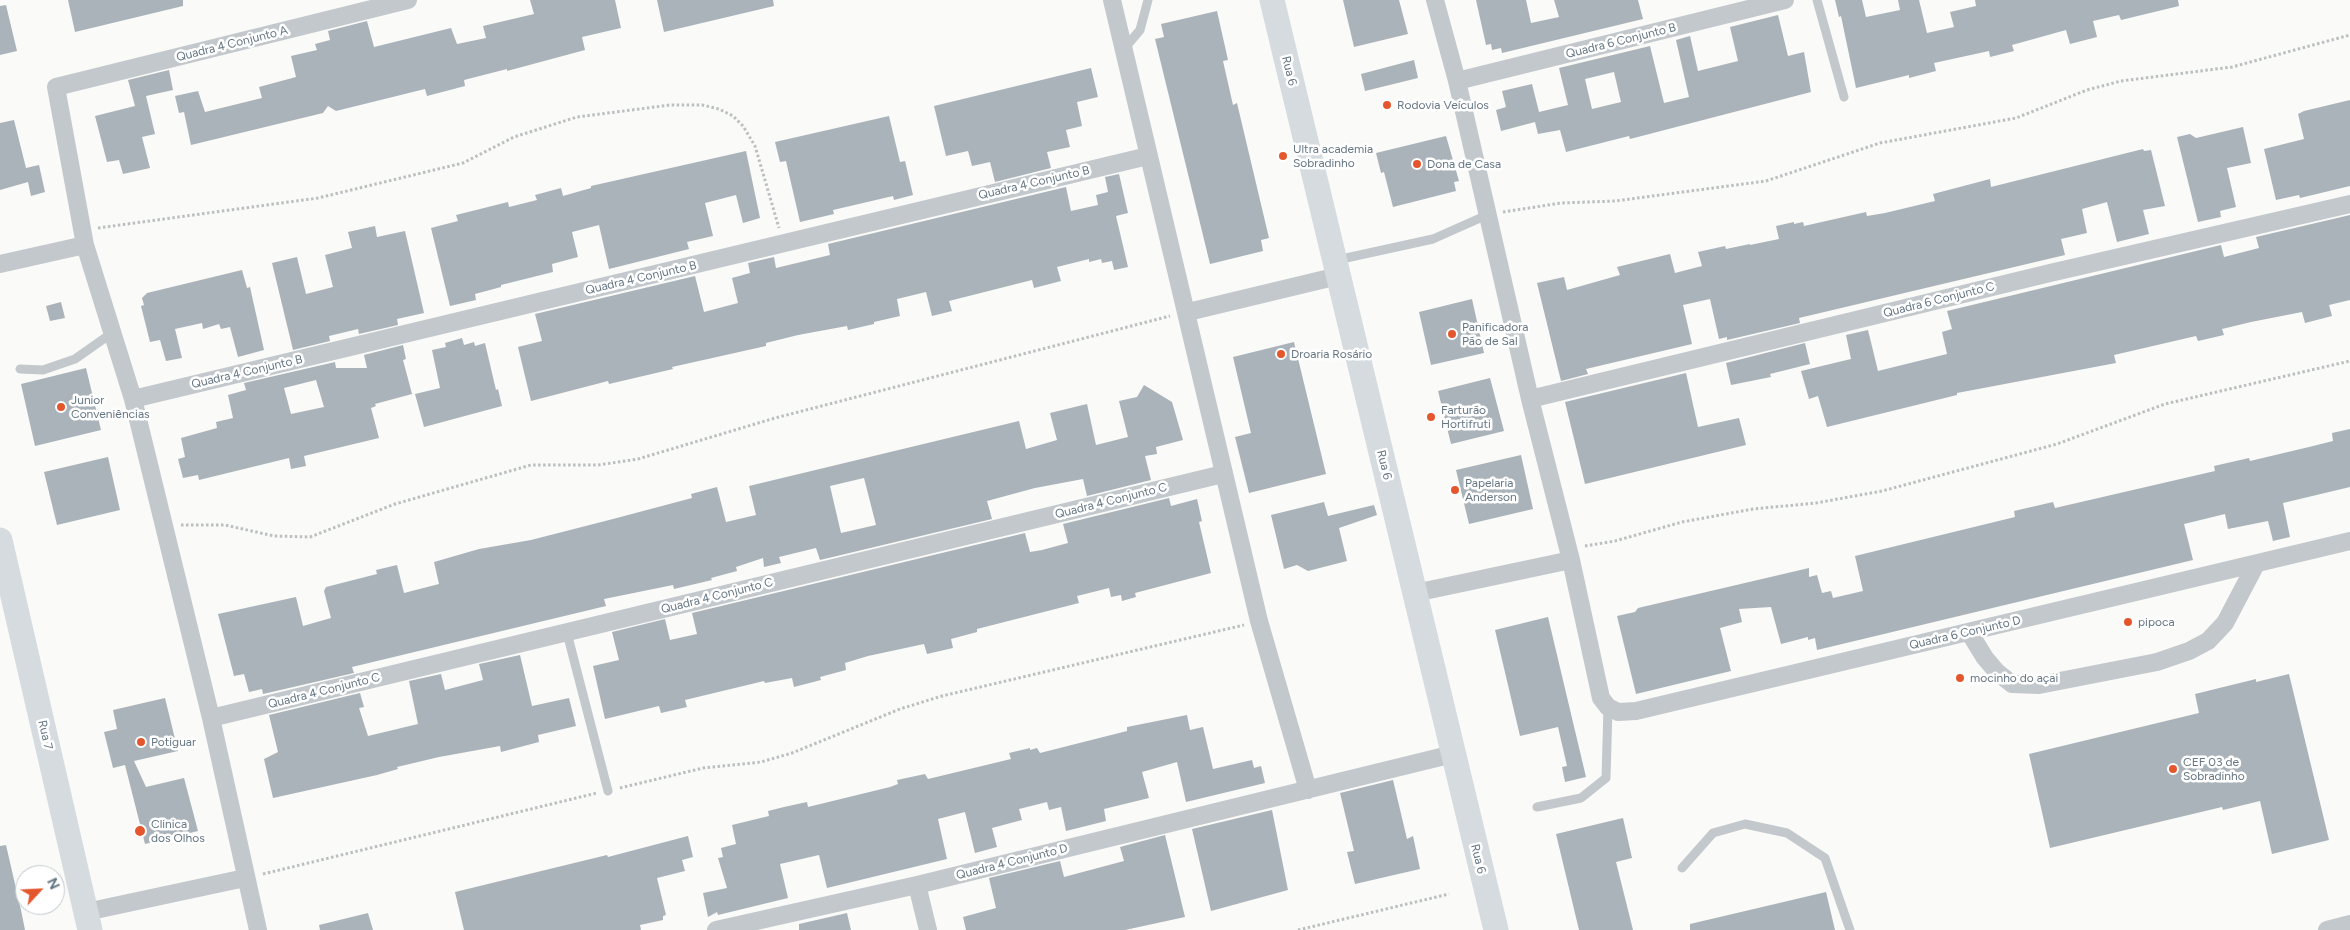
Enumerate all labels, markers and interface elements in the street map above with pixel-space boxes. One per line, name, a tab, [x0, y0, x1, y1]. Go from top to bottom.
street label: Quadra 6 Conjunto B	[1565, 20, 1677, 62]
street label: Quadra 4 Conjunto A	[175, 23, 289, 65]
street label: Rua 6	[1278, 55, 1300, 87]
place label: Rodovia Veículos	[1397, 98, 1489, 112]
marker: Rodovia Veículos	[1381, 99, 1393, 111]
place label: Ultra academia Sobradinho	[1293, 142, 1373, 170]
marker: Ultra academia Sobradinho	[1277, 150, 1289, 162]
place label: Dona de Casa	[1427, 157, 1501, 171]
marker: Dona de Casa	[1411, 158, 1423, 170]
street label: Quadra 4 Conjunto B	[977, 163, 1091, 203]
street label: Quadra 4 Conjunto B	[584, 258, 698, 298]
street label: Quadra 6 Conjunto C	[1882, 279, 1996, 321]
place label: Panificadora Pão de Sal	[1462, 320, 1528, 348]
marker: Panificadora Pão de Sal	[1446, 328, 1458, 340]
place label: Droaria Rosário	[1291, 347, 1372, 361]
marker: Droaria Rosário	[1275, 348, 1287, 360]
street label: Quadra 4 Conjunto B	[190, 352, 304, 392]
place label: Junior Conveniências	[71, 393, 150, 421]
marker: Junior Conveniências	[55, 401, 67, 413]
place label: Farturão Hortifruti	[1441, 403, 1491, 431]
marker: Farturão Hortifruti	[1425, 411, 1437, 423]
street label: Rua 6	[1373, 449, 1395, 481]
place label: Papelaria Anderson	[1465, 476, 1517, 504]
street label: Quadra 4 Conjunto C	[1054, 480, 1168, 522]
marker: Papelaria Anderson	[1449, 484, 1461, 496]
street label: Quadra 4 Conjunto C	[660, 575, 774, 617]
street label: Quadra 6 Conjunto D	[1908, 613, 2022, 653]
place label: pipoca	[2138, 615, 2175, 629]
marker: pipoca	[2122, 616, 2134, 628]
street label: Quadra 4 Conjunto C	[267, 670, 381, 712]
place label: mocinho do açai	[1970, 671, 2058, 685]
marker: mocinho do açai	[1954, 672, 1966, 684]
street label: Rua 7	[35, 719, 55, 751]
place label: Potiguar	[151, 735, 196, 749]
marker: Potiguar	[135, 736, 147, 748]
place label: CEF 03 de Sobradinho	[2183, 755, 2245, 783]
marker: CEF 03 de Sobradinho	[2167, 763, 2179, 775]
place label: Clinica dos Olhos	[151, 817, 205, 845]
marker: Clinica dos Olhos	[133, 824, 147, 838]
street label: Quadra 4 Conjunto D	[955, 841, 1069, 883]
street label: Rua 6	[1467, 843, 1489, 875]
north arrow	[15, 865, 65, 915]
text: N	[43, 875, 63, 892]

